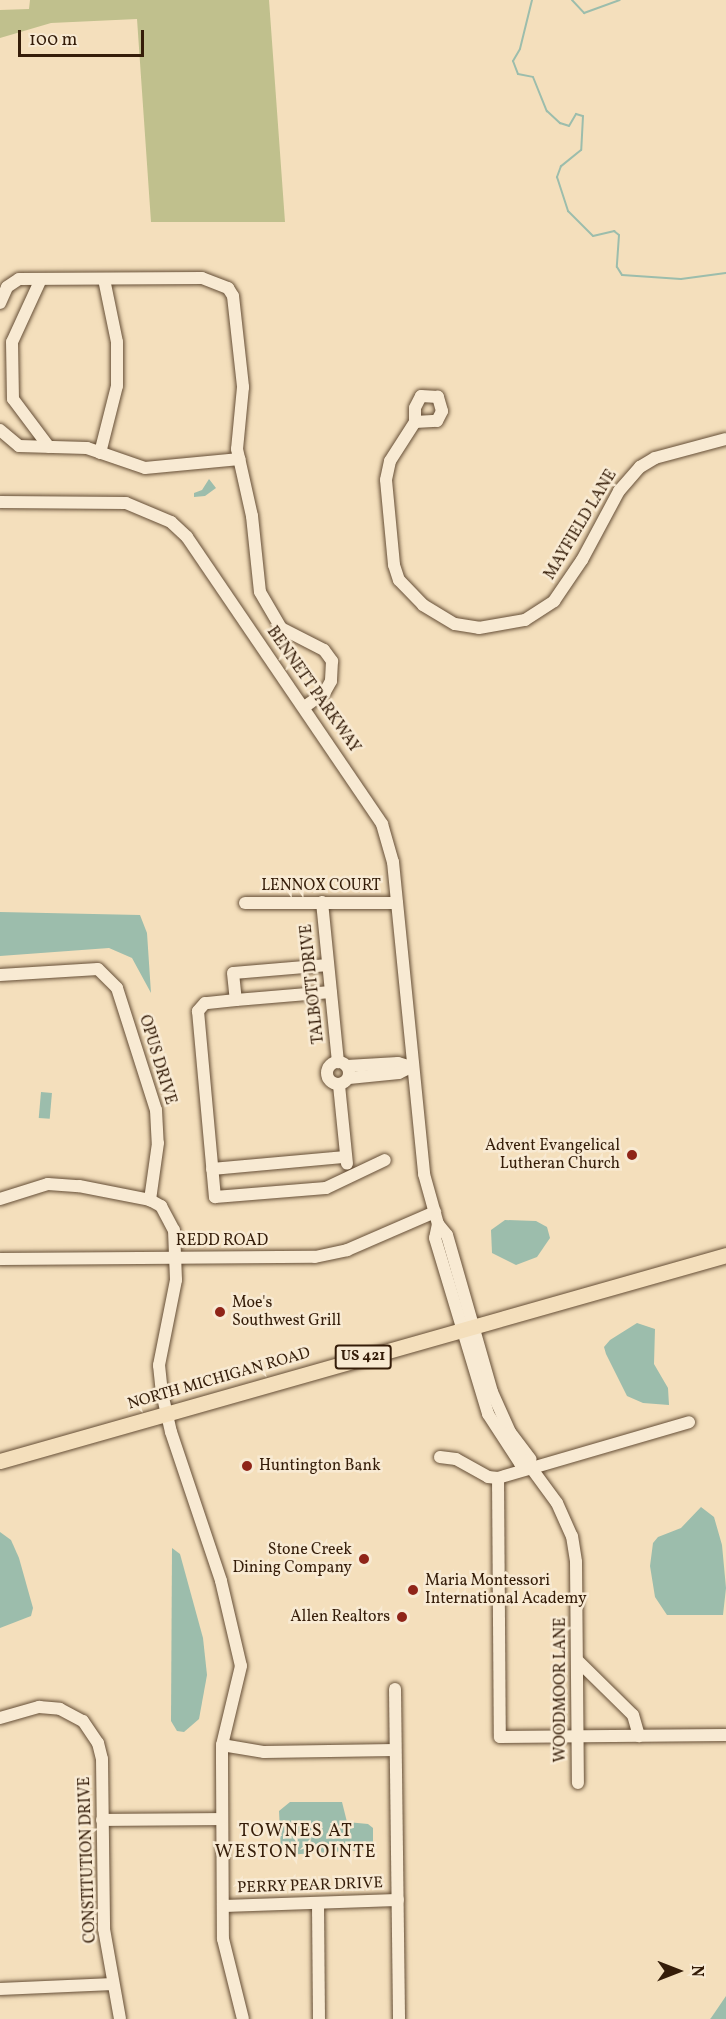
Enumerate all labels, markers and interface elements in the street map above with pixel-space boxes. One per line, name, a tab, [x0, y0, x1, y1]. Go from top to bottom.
scale bar	[21, 18, 147, 56]
text: 100 m	[29, 28, 78, 53]
street label: MAYFIELD LANE	[541, 467, 621, 583]
street label: BENNETT PARKWAY	[262, 623, 364, 757]
street label: LENNOX COURT	[261, 876, 381, 896]
street label: TALBOTT DRIVE	[297, 923, 329, 1045]
street label: OPUS DRIVE	[134, 1013, 180, 1107]
place label: Advent Evangelical Lutheran Church	[485, 1136, 620, 1174]
marker: Advent Evangelical Lutheran Church	[625, 1148, 639, 1162]
street label: REDD ROAD	[176, 1231, 268, 1251]
place label: Moe's Southwest Grill	[232, 1293, 341, 1331]
marker: Moe's Southwest Grill	[213, 1305, 227, 1319]
street label: NORTH MICHIGAN ROAD	[125, 1344, 313, 1414]
road number: US 421	[334, 1345, 392, 1369]
place label: Huntington Bank	[259, 1456, 381, 1476]
marker: Huntington Bank	[240, 1459, 254, 1473]
place label: Stone Creek Dining Company	[232, 1540, 352, 1578]
marker: Stone Creek Dining Company	[357, 1552, 371, 1566]
place label: Maria Montessori International Academy	[425, 1571, 587, 1609]
marker: Maria Montessori International Academy	[406, 1583, 420, 1597]
place label: Allen Realtors	[290, 1607, 390, 1627]
marker: Allen Realtors	[395, 1610, 409, 1624]
street label: WOODMOOR LANE	[551, 1617, 571, 1763]
street label: CONSTITUTION DRIVE	[76, 1776, 100, 1944]
district label: TOWNES AT WESTON POINTE	[215, 1822, 377, 1864]
street label: PERRY PEAR DRIVE	[237, 1874, 383, 1898]
north arrow	[648, 1941, 708, 2001]
text: N	[685, 1965, 707, 1977]

